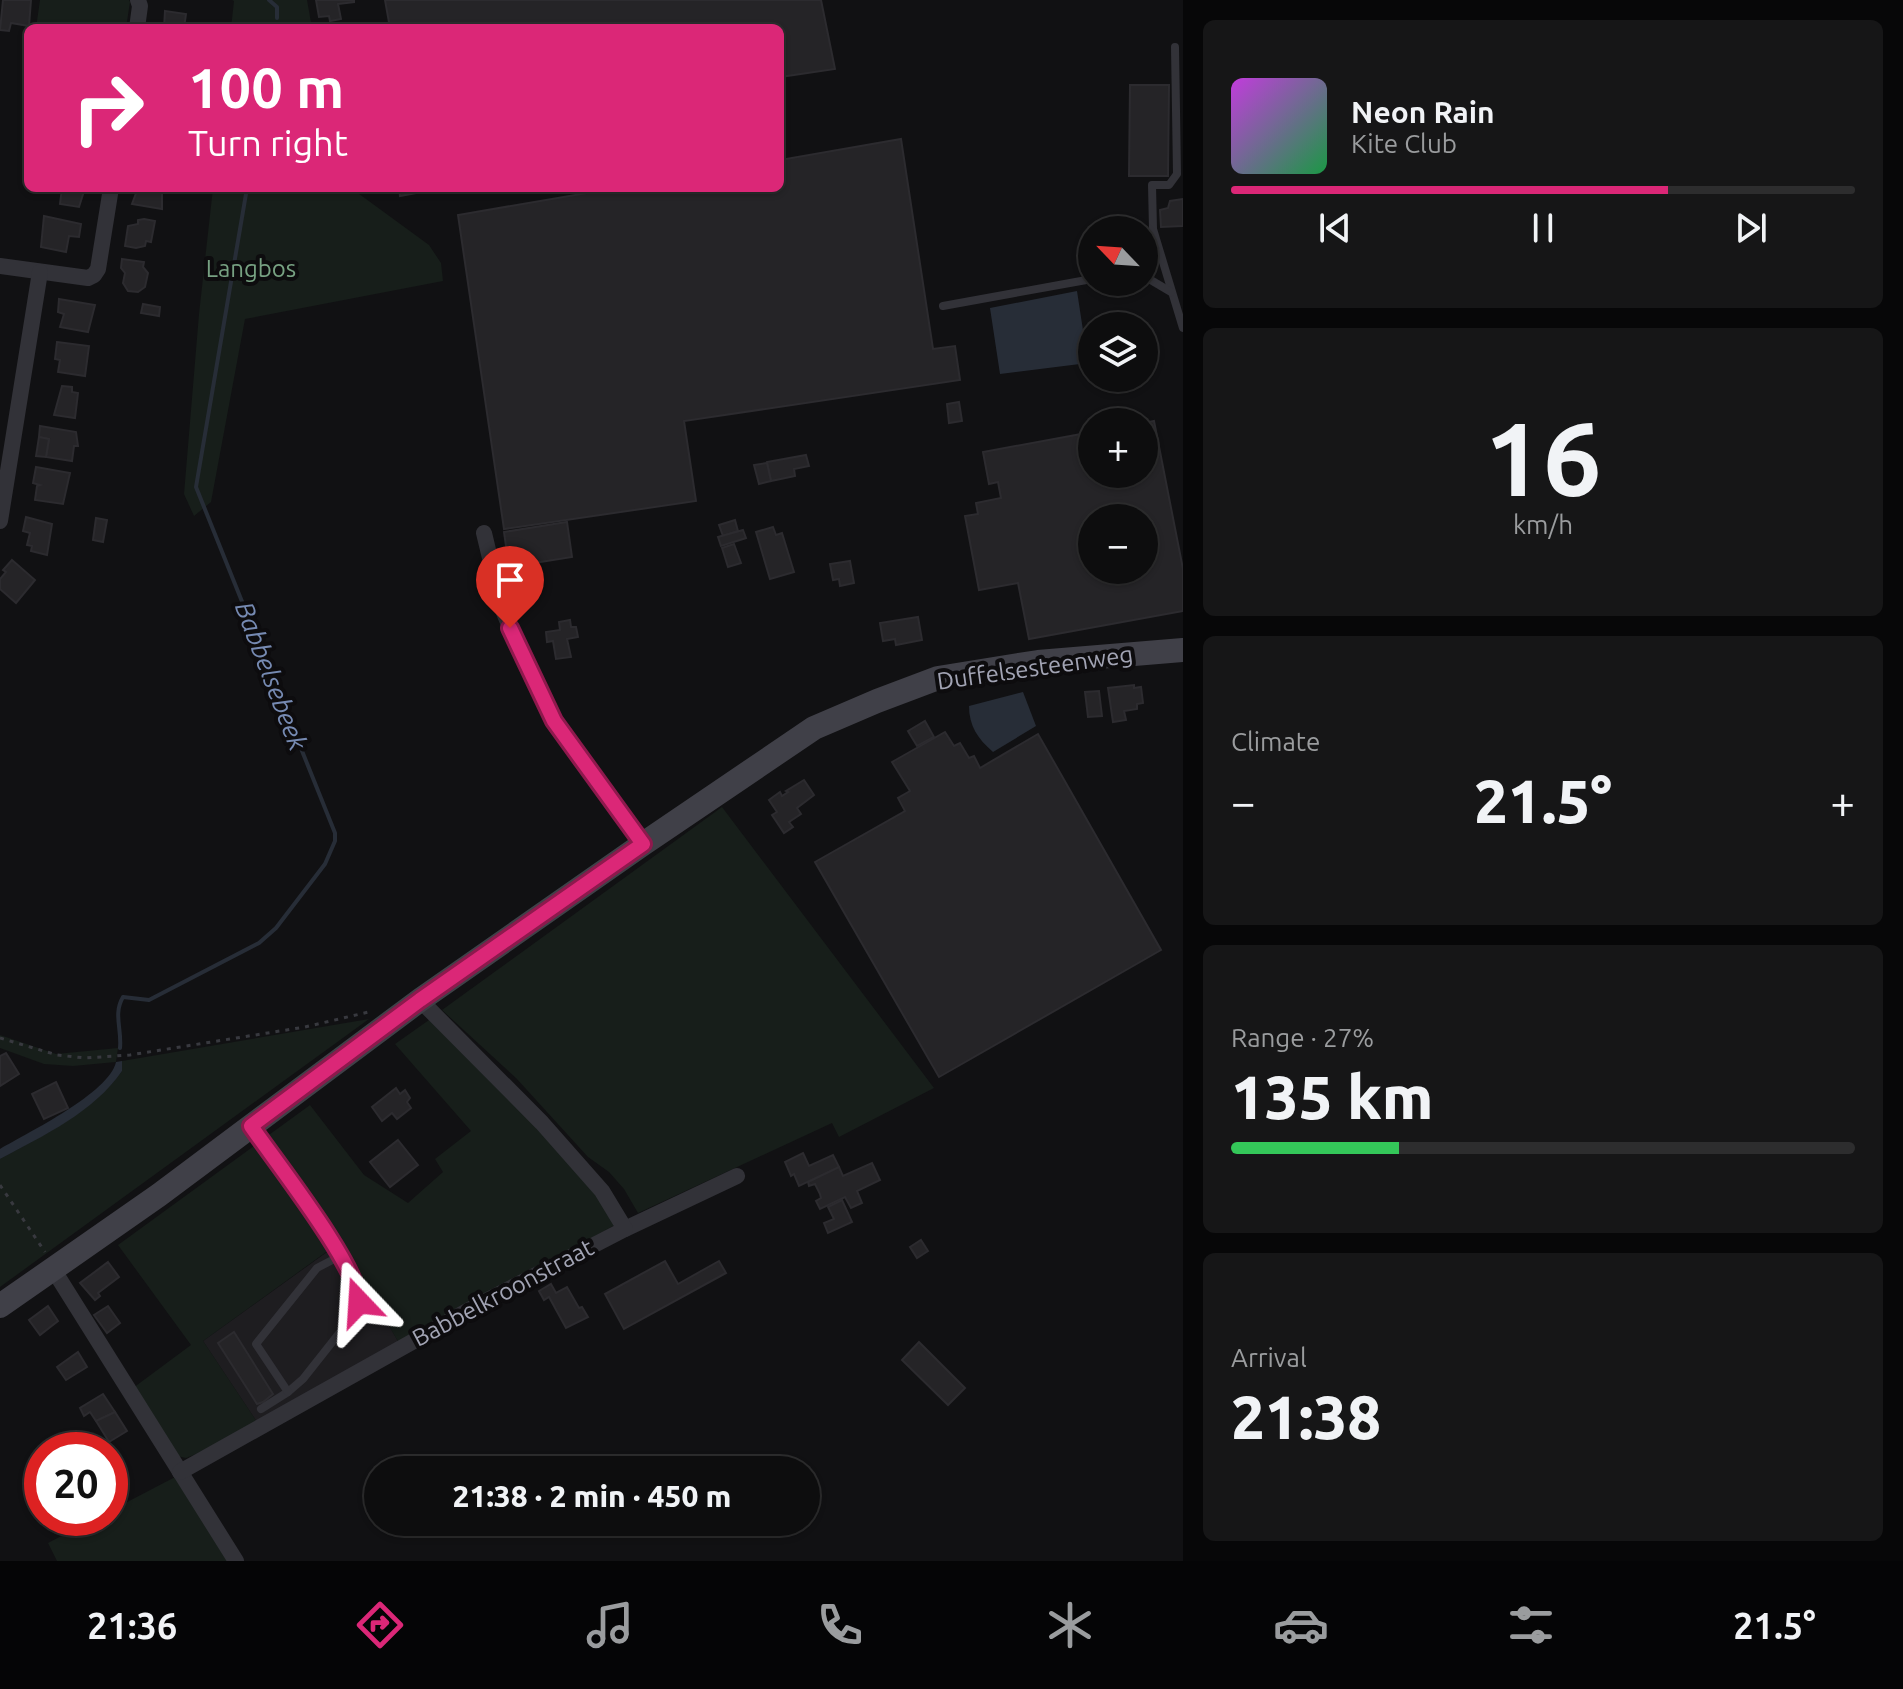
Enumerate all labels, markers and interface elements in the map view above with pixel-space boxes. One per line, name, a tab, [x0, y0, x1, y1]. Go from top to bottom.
icon: right	[56, 56, 160, 160]
text: 100 m	[188, 56, 344, 119]
text: Neon Rain	[1351, 95, 1495, 129]
text: Turn right	[188, 122, 348, 163]
text: Kite Club	[1351, 129, 1457, 158]
icon: previous	[1313, 206, 1357, 250]
icon: pause	[1521, 206, 1565, 250]
icon: next	[1729, 206, 1773, 250]
north arrow	[1078, 216, 1158, 296]
map controls	[1078, 216, 1158, 584]
park label: Langbos	[206, 255, 296, 282]
button: layers	[1078, 312, 1158, 392]
text: 16	[1484, 399, 1602, 516]
button: +	[1078, 408, 1158, 488]
button: −	[1078, 504, 1158, 584]
text: km/h	[1513, 510, 1573, 539]
pin	[476, 546, 544, 628]
icon: arrive	[488, 558, 532, 602]
water label: Babbelsebeek	[230, 597, 313, 755]
street label: Duffelsesteenweg	[935, 640, 1135, 695]
text: Climate	[1231, 727, 1320, 756]
text: 21.5°	[1474, 767, 1612, 834]
text: −	[1231, 777, 1256, 826]
text: +	[1830, 777, 1855, 826]
text: Range · 27%	[1231, 1023, 1374, 1052]
text: 135 km	[1231, 1063, 1433, 1130]
street label: Babbelkroonstraat	[408, 1233, 598, 1352]
position arrow	[317, 1260, 401, 1344]
text: Arrival	[1231, 1343, 1307, 1372]
text: 21:38	[1231, 1383, 1381, 1450]
speed limit sign: 20	[24, 1432, 128, 1536]
text: 21:38 · 2 min · 450 m	[453, 1479, 731, 1513]
icon: directions	[352, 1597, 408, 1653]
icon: music	[582, 1597, 638, 1653]
icon: phone	[812, 1597, 868, 1653]
icon: climate	[1042, 1597, 1098, 1653]
icon: car	[1273, 1597, 1329, 1653]
icon: filters	[1503, 1597, 1559, 1653]
text: 21:36	[87, 1605, 177, 1646]
text: 21.5°	[1733, 1605, 1816, 1646]

